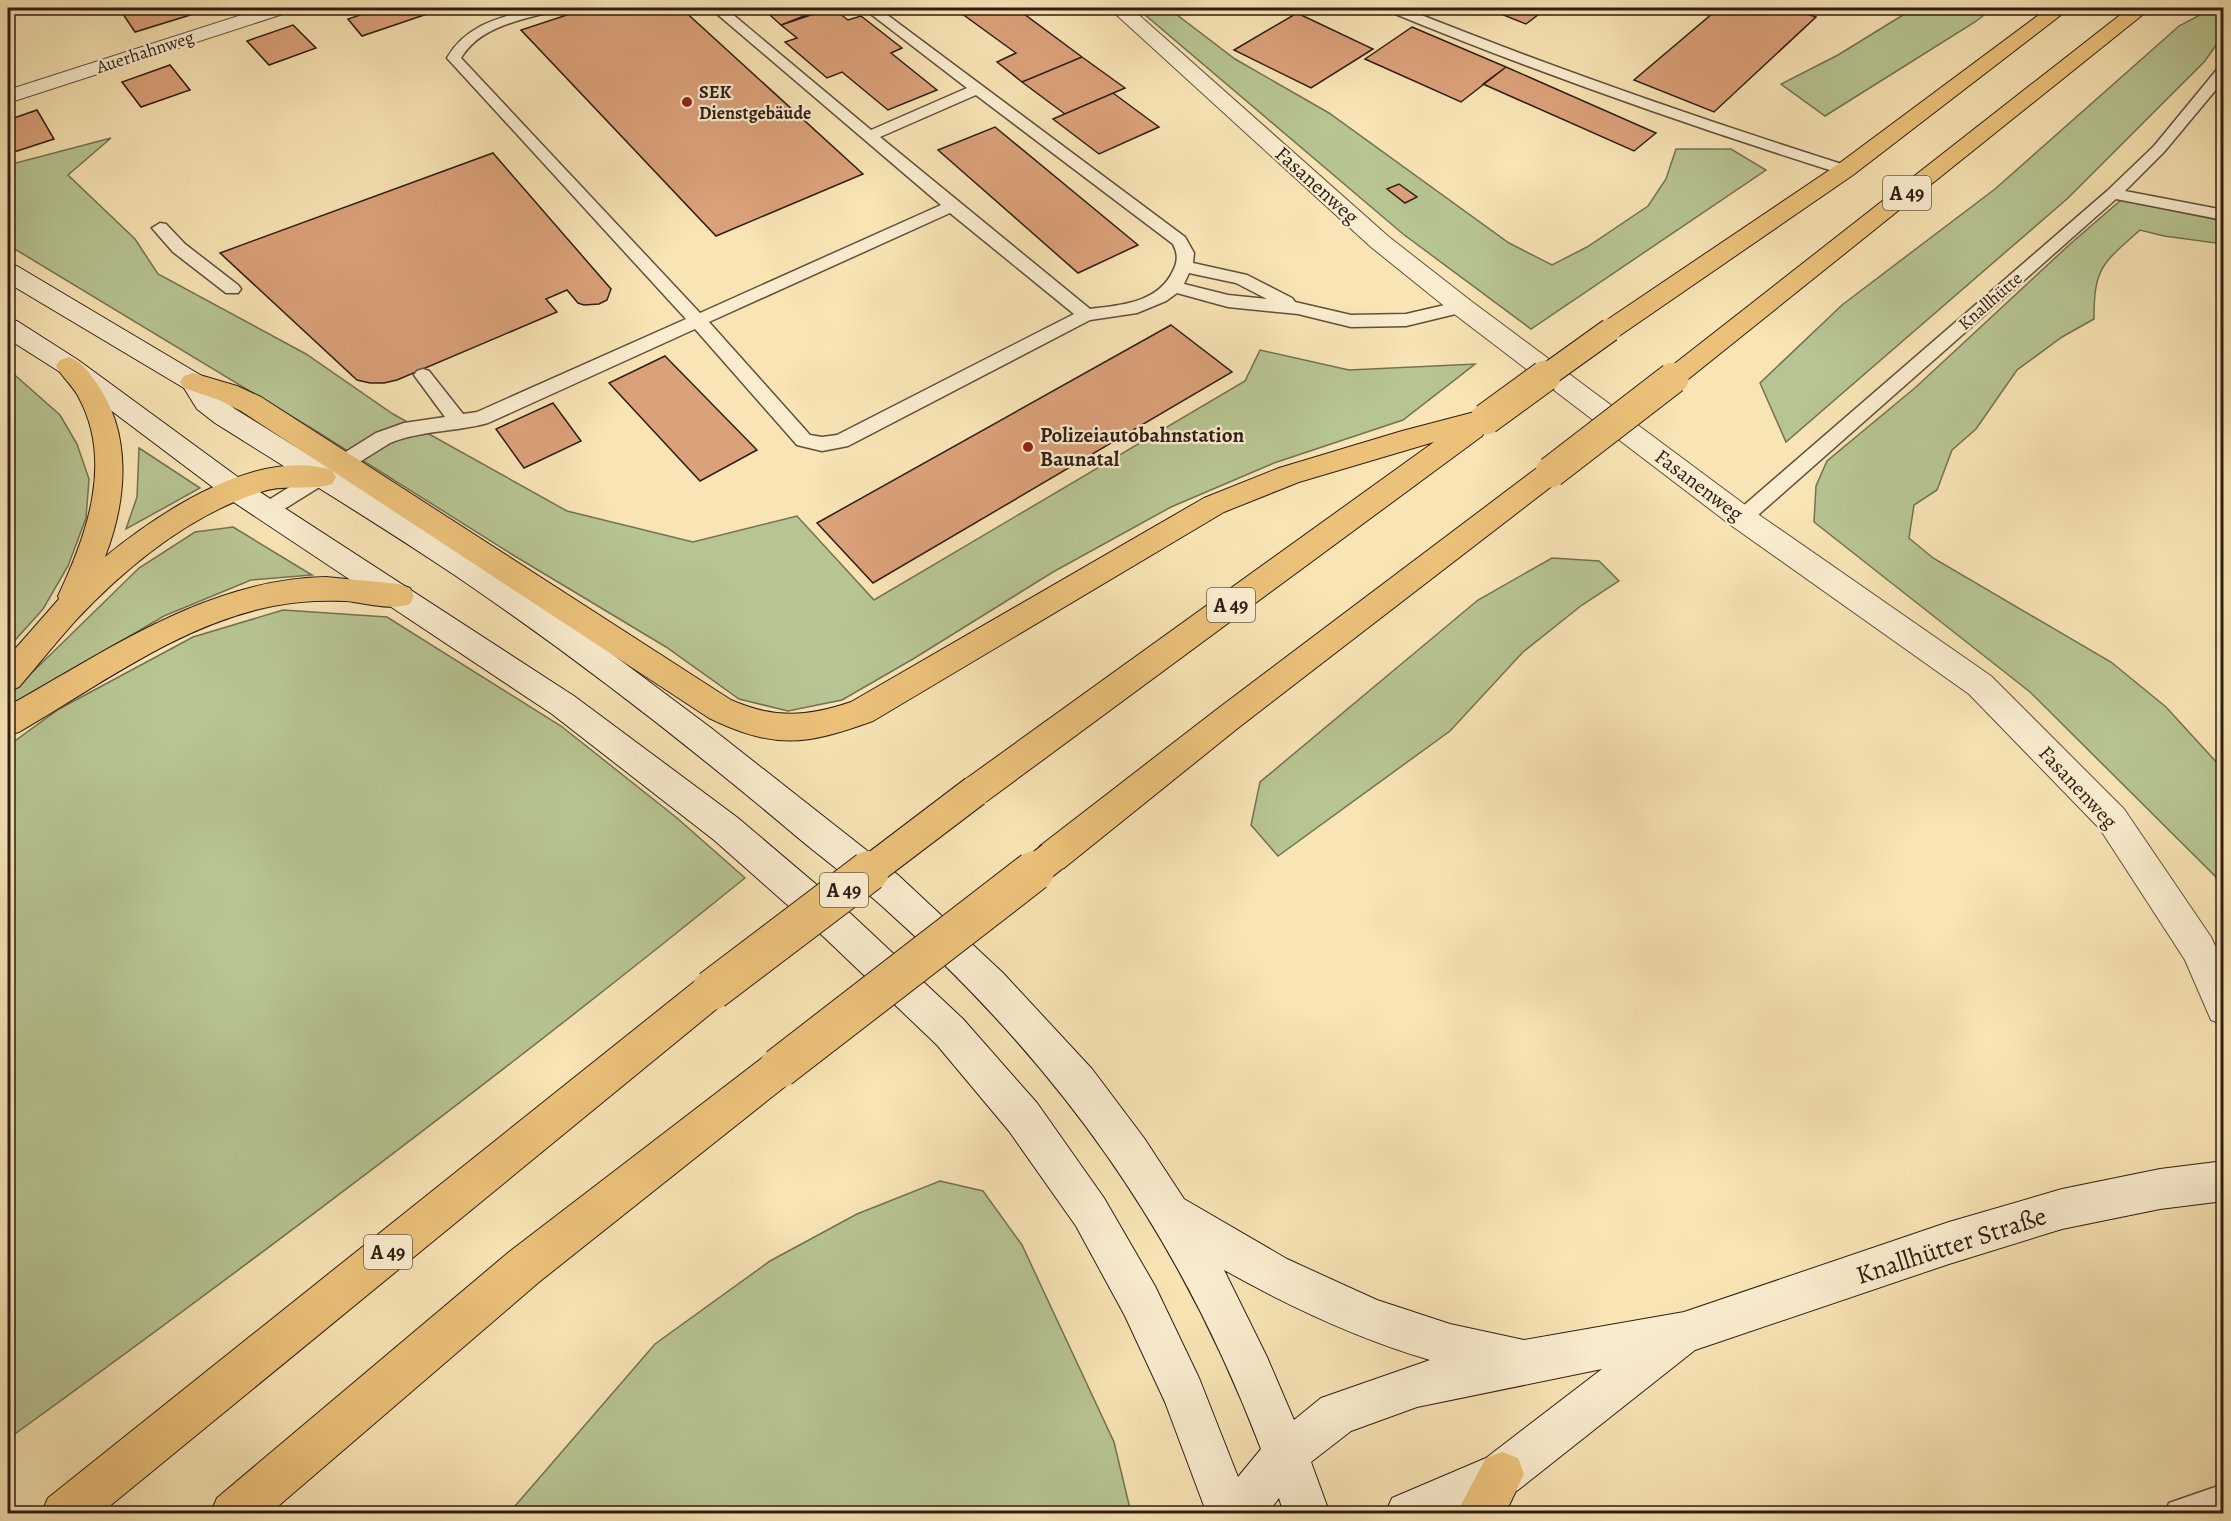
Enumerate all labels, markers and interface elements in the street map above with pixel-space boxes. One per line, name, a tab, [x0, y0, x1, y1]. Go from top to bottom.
street label: Auerhahnweg	[92, 25, 197, 79]
place label: SEK Dienstgebäude	[699, 80, 811, 125]
marker: SEK Dienstgebäude	[680, 95, 694, 109]
street label: Fasanenweg	[1269, 140, 1365, 231]
road number: A 49	[1883, 176, 1931, 210]
street label: Knallhütte	[1953, 266, 2027, 336]
place label: Polizeiautobahnstation Baunatal	[1040, 421, 1244, 473]
marker: Polizeiautobahnstation Baunatal	[1021, 440, 1035, 454]
street label: Fasanenweg	[1649, 443, 1749, 528]
road number: A 49	[1207, 588, 1255, 622]
street label: Fasanenweg	[2032, 739, 2124, 835]
road number: A 49	[820, 873, 868, 907]
street label: Knallhütter Straße	[1851, 1198, 2051, 1293]
road number: A 49	[364, 1235, 412, 1269]

